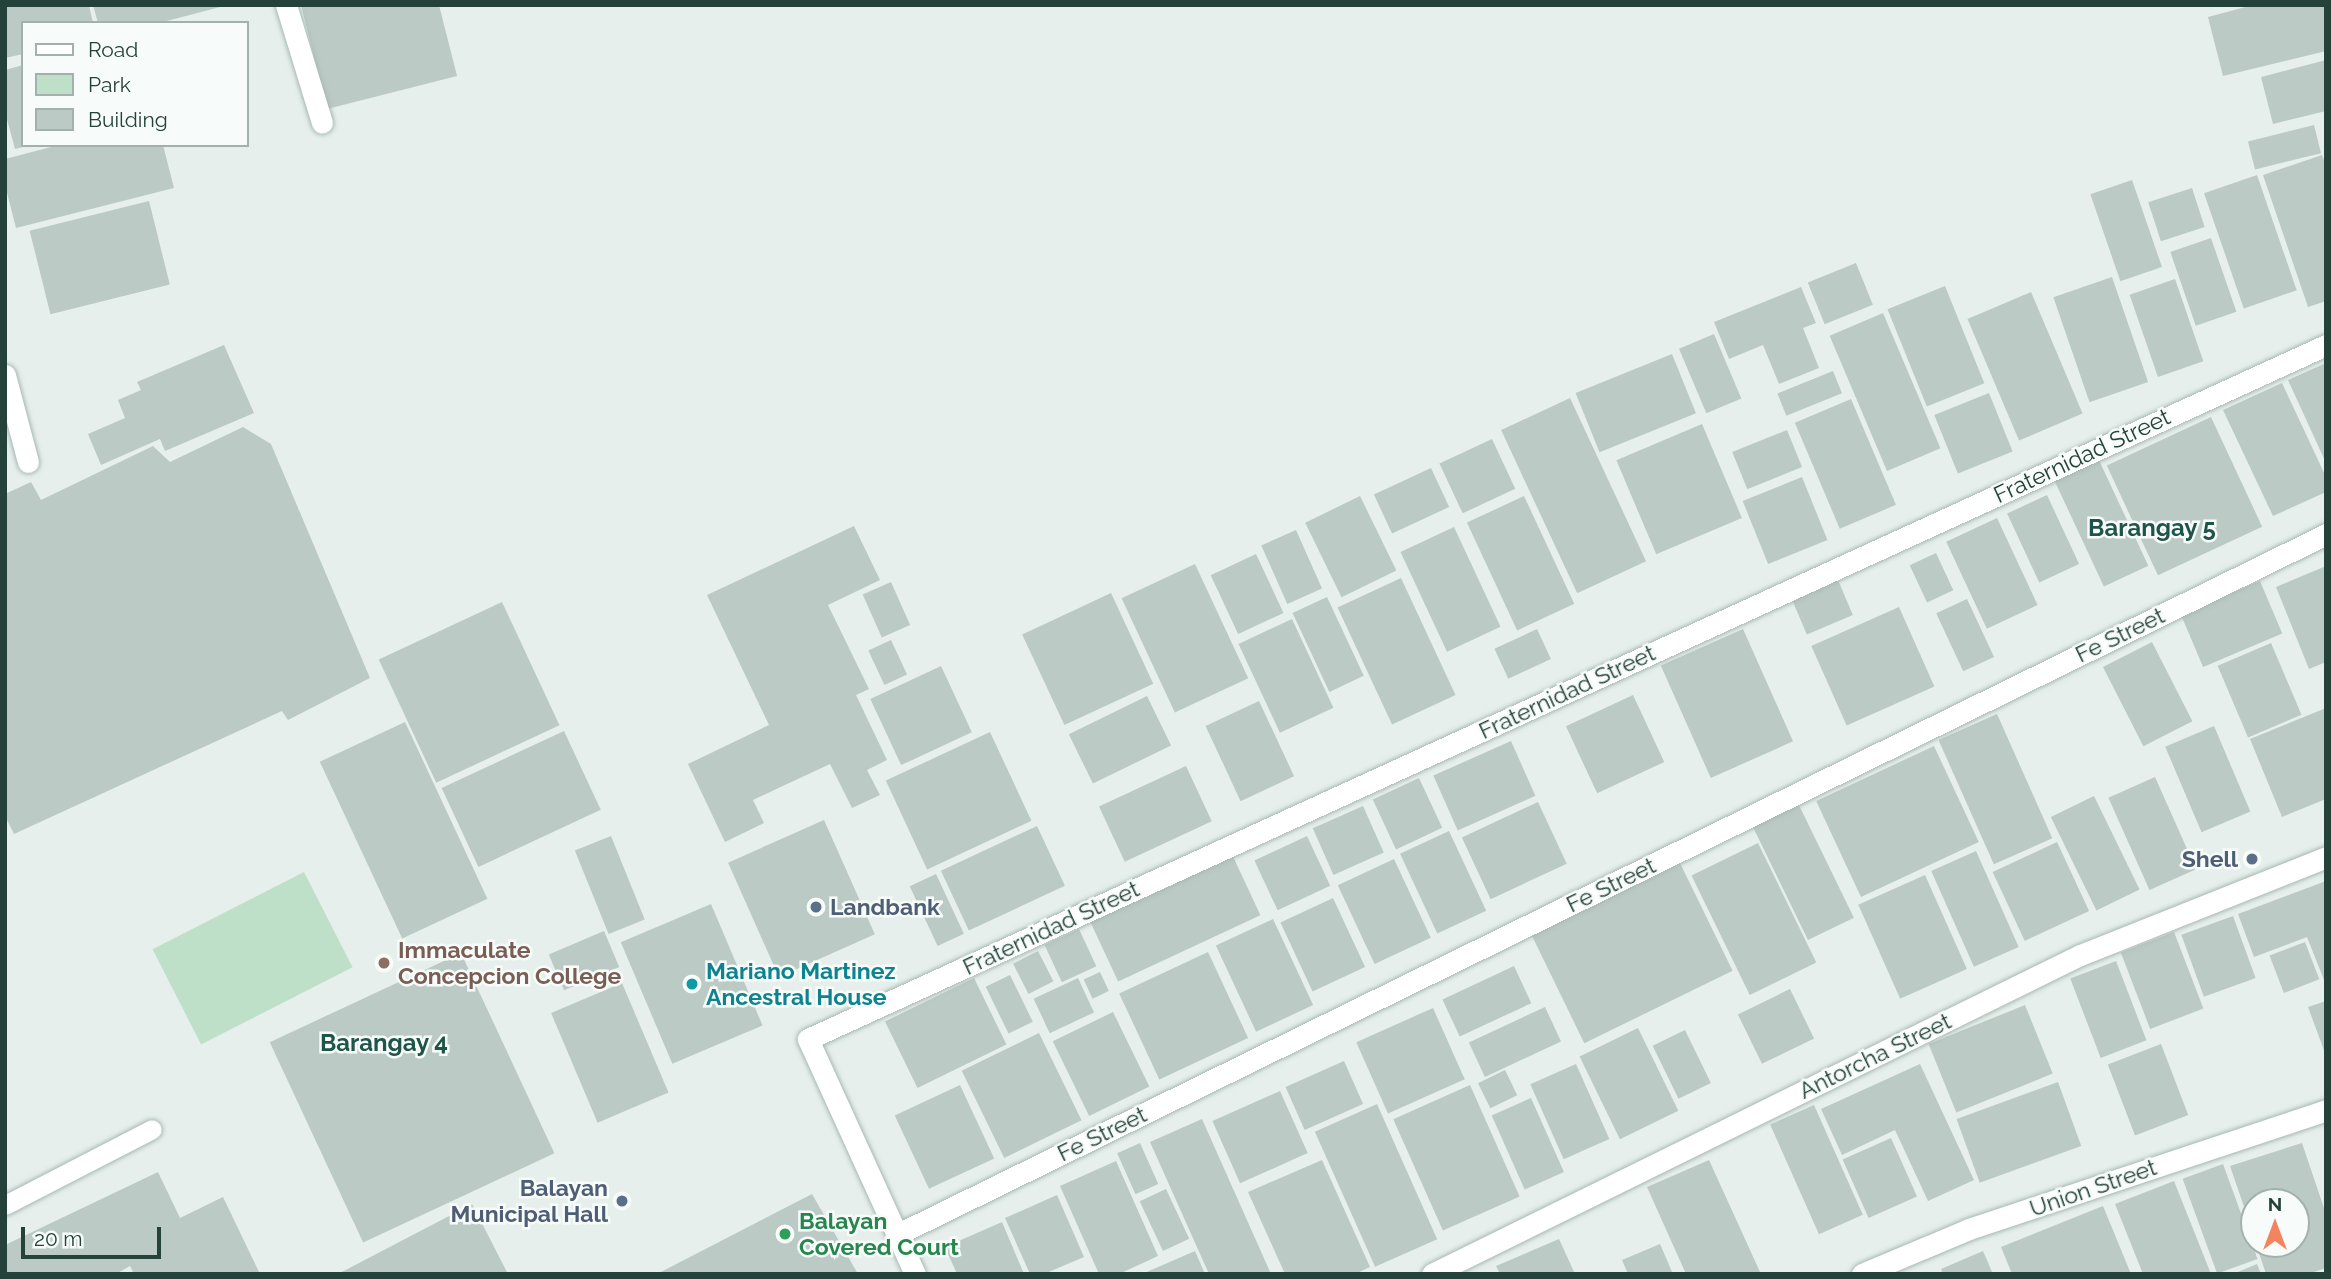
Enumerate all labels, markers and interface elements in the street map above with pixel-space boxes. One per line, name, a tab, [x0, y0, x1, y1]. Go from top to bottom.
legend	[21, 21, 248, 147]
text: Road	[88, 37, 138, 62]
text: Park	[88, 72, 131, 97]
text: Building	[88, 107, 168, 132]
street label: Fraternidad Street	[1989, 403, 2175, 509]
district label: Barangay 5	[2088, 514, 2216, 542]
street label: Fe Street	[2071, 602, 2169, 668]
street label: Fraternidad Street	[1474, 639, 1660, 745]
place label: Shell	[2182, 845, 2238, 873]
marker: Shell	[2244, 851, 2260, 867]
street label: Fe Street	[1562, 852, 1660, 918]
street label: Fraternidad Street	[958, 875, 1144, 981]
place label: Landbank	[830, 893, 940, 921]
marker: Landbank	[808, 899, 824, 915]
place label: Immaculate Concepcion College	[398, 936, 621, 990]
marker: Immaculate Concepcion College	[376, 955, 392, 971]
place label: Mariano Martinez Ancestral House	[706, 957, 896, 1011]
marker: Mariano Martinez Ancestral House	[684, 976, 700, 992]
street label: Antorcha Street	[1794, 1007, 1956, 1105]
district label: Barangay 4	[320, 1029, 448, 1057]
street label: Fe Street	[1053, 1101, 1151, 1167]
street label: Union Street	[2026, 1153, 2160, 1223]
place label: Balayan Municipal Hall	[450, 1174, 608, 1228]
north arrow	[2240, 1188, 2310, 1258]
marker: Balayan Municipal Hall	[614, 1193, 630, 1209]
text: N	[2268, 1193, 2282, 1215]
place label: Balayan Covered Court	[799, 1207, 959, 1261]
scale bar	[24, 1212, 164, 1256]
text: 20 m	[34, 1226, 82, 1251]
marker: Balayan Covered Court	[777, 1226, 793, 1242]

